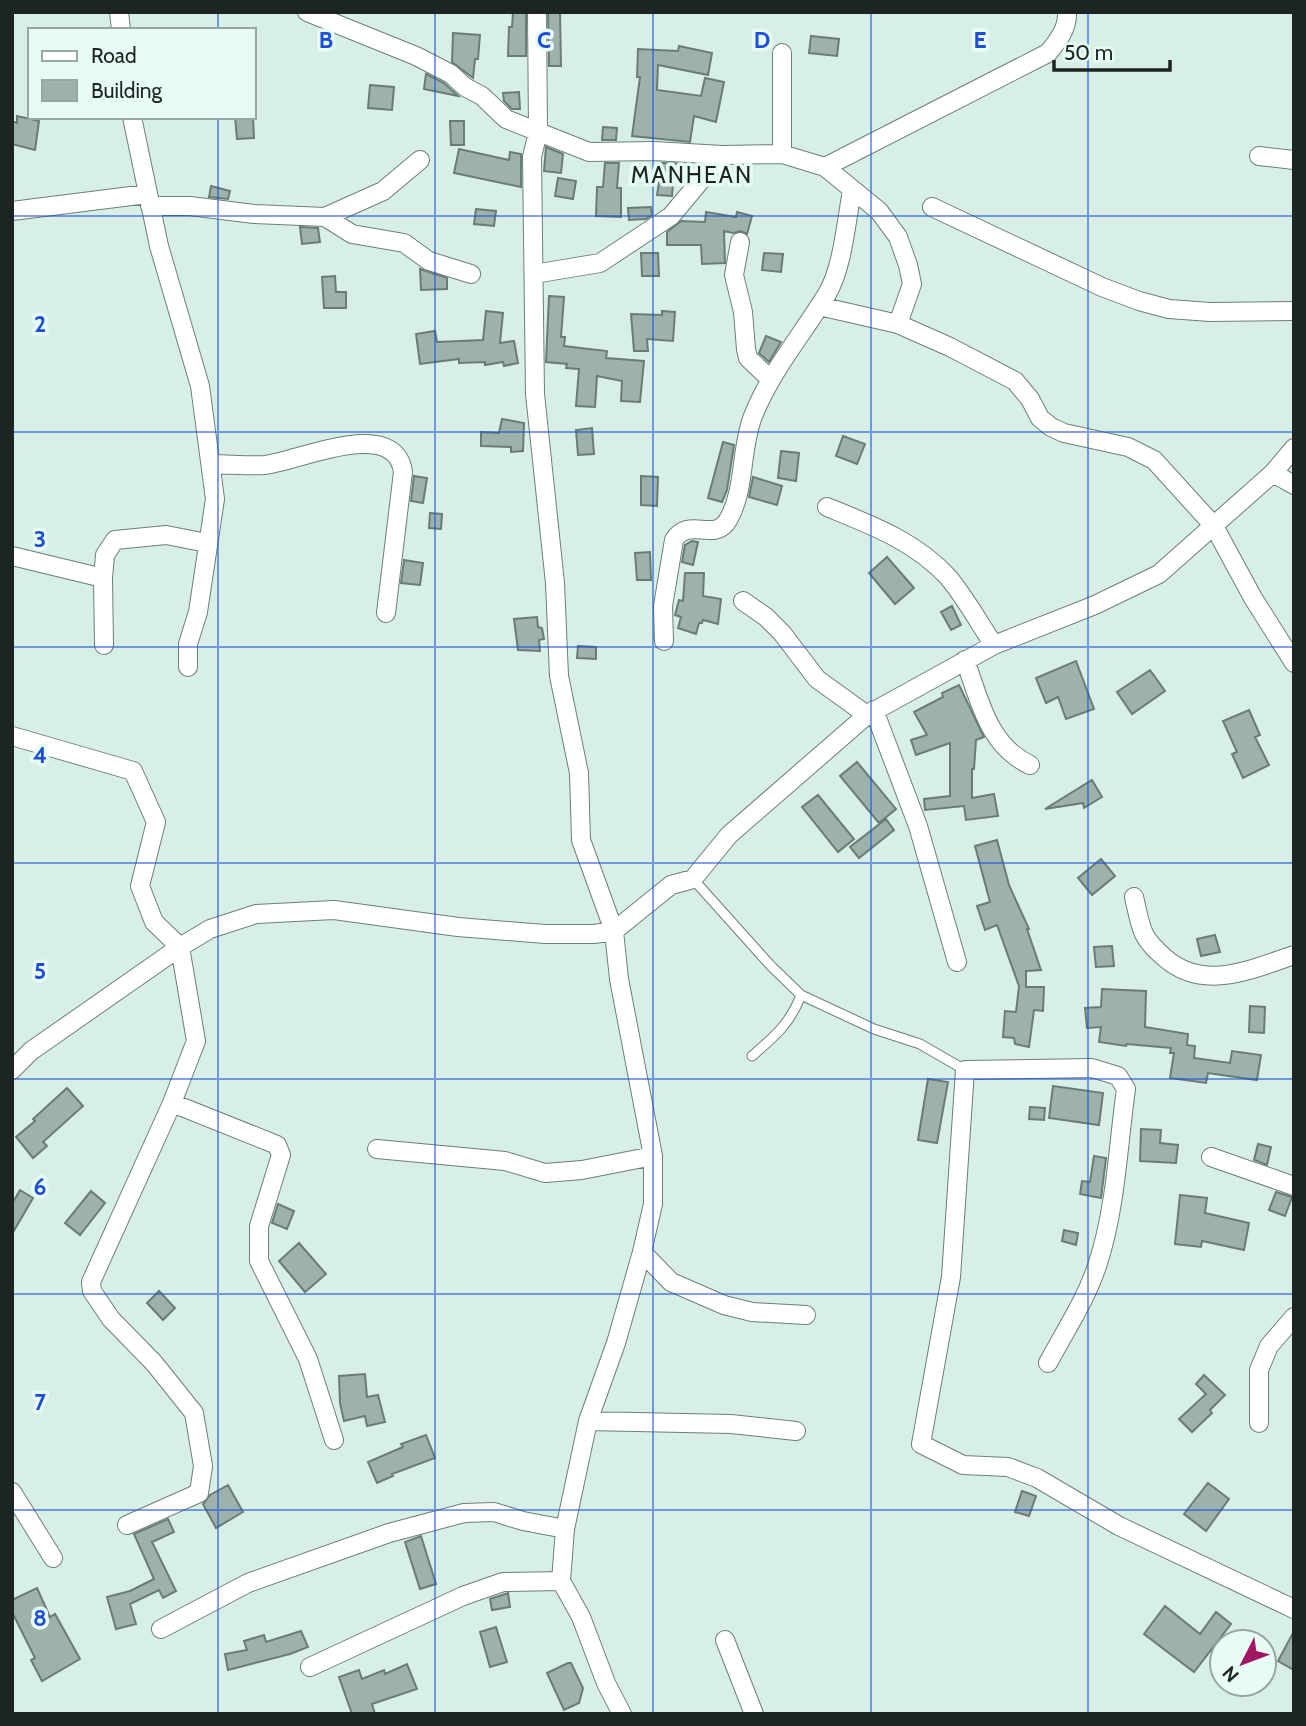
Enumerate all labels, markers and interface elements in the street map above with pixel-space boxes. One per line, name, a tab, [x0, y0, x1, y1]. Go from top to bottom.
text: B	[319, 26, 333, 54]
text: C	[537, 26, 551, 54]
text: D	[754, 26, 770, 54]
text: E	[973, 26, 987, 54]
legend	[28, 28, 256, 119]
scale bar	[1054, 28, 1170, 72]
text: 50 m	[1064, 40, 1113, 65]
text: Road	[91, 43, 137, 68]
text: Building	[91, 78, 163, 103]
district label: MANHEAN	[631, 161, 753, 189]
text: 2	[34, 310, 46, 338]
text: 3	[34, 525, 46, 553]
text: 4	[33, 741, 47, 769]
text: 5	[34, 957, 46, 985]
text: 6	[34, 1173, 46, 1201]
text: 7	[34, 1388, 46, 1416]
text: 8	[33, 1604, 47, 1632]
north arrow	[1208, 1628, 1278, 1698]
text: N	[1218, 1661, 1244, 1687]

